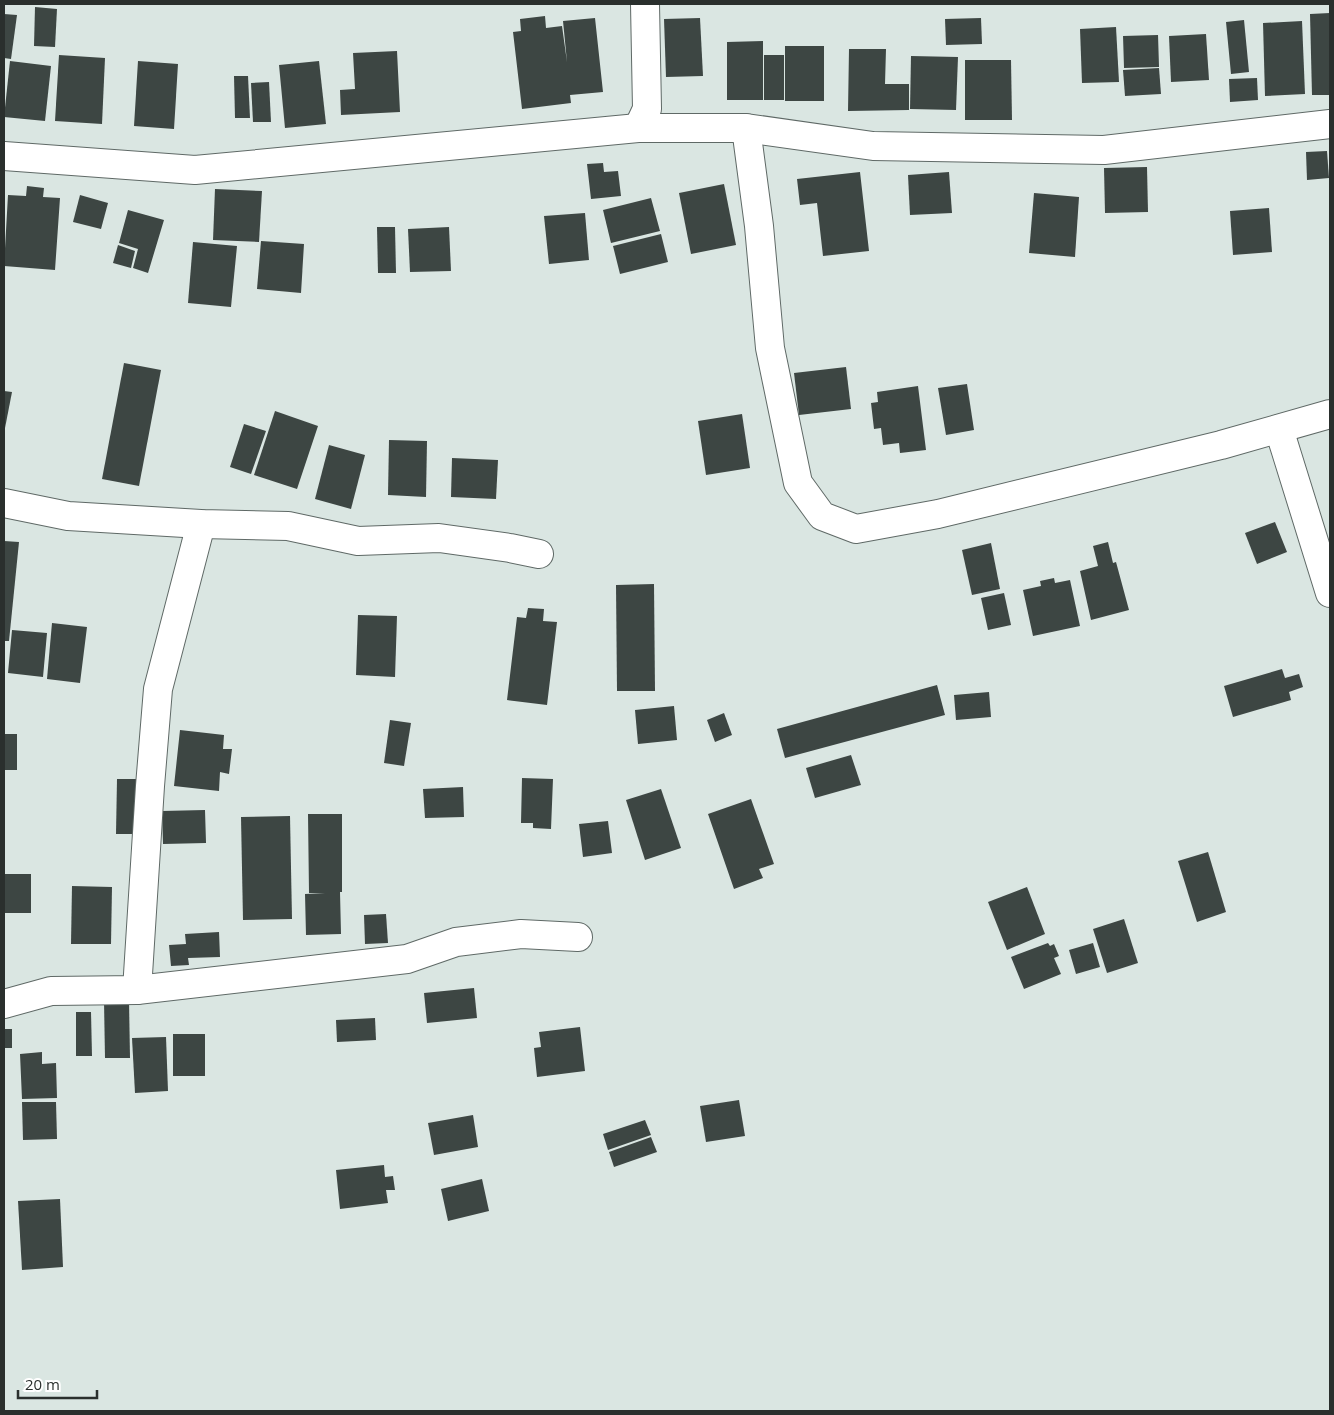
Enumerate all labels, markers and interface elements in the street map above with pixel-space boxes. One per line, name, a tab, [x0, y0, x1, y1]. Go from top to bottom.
scale bar	[18, 1368, 96, 1400]
text: 20 m	[25, 1374, 60, 1394]

